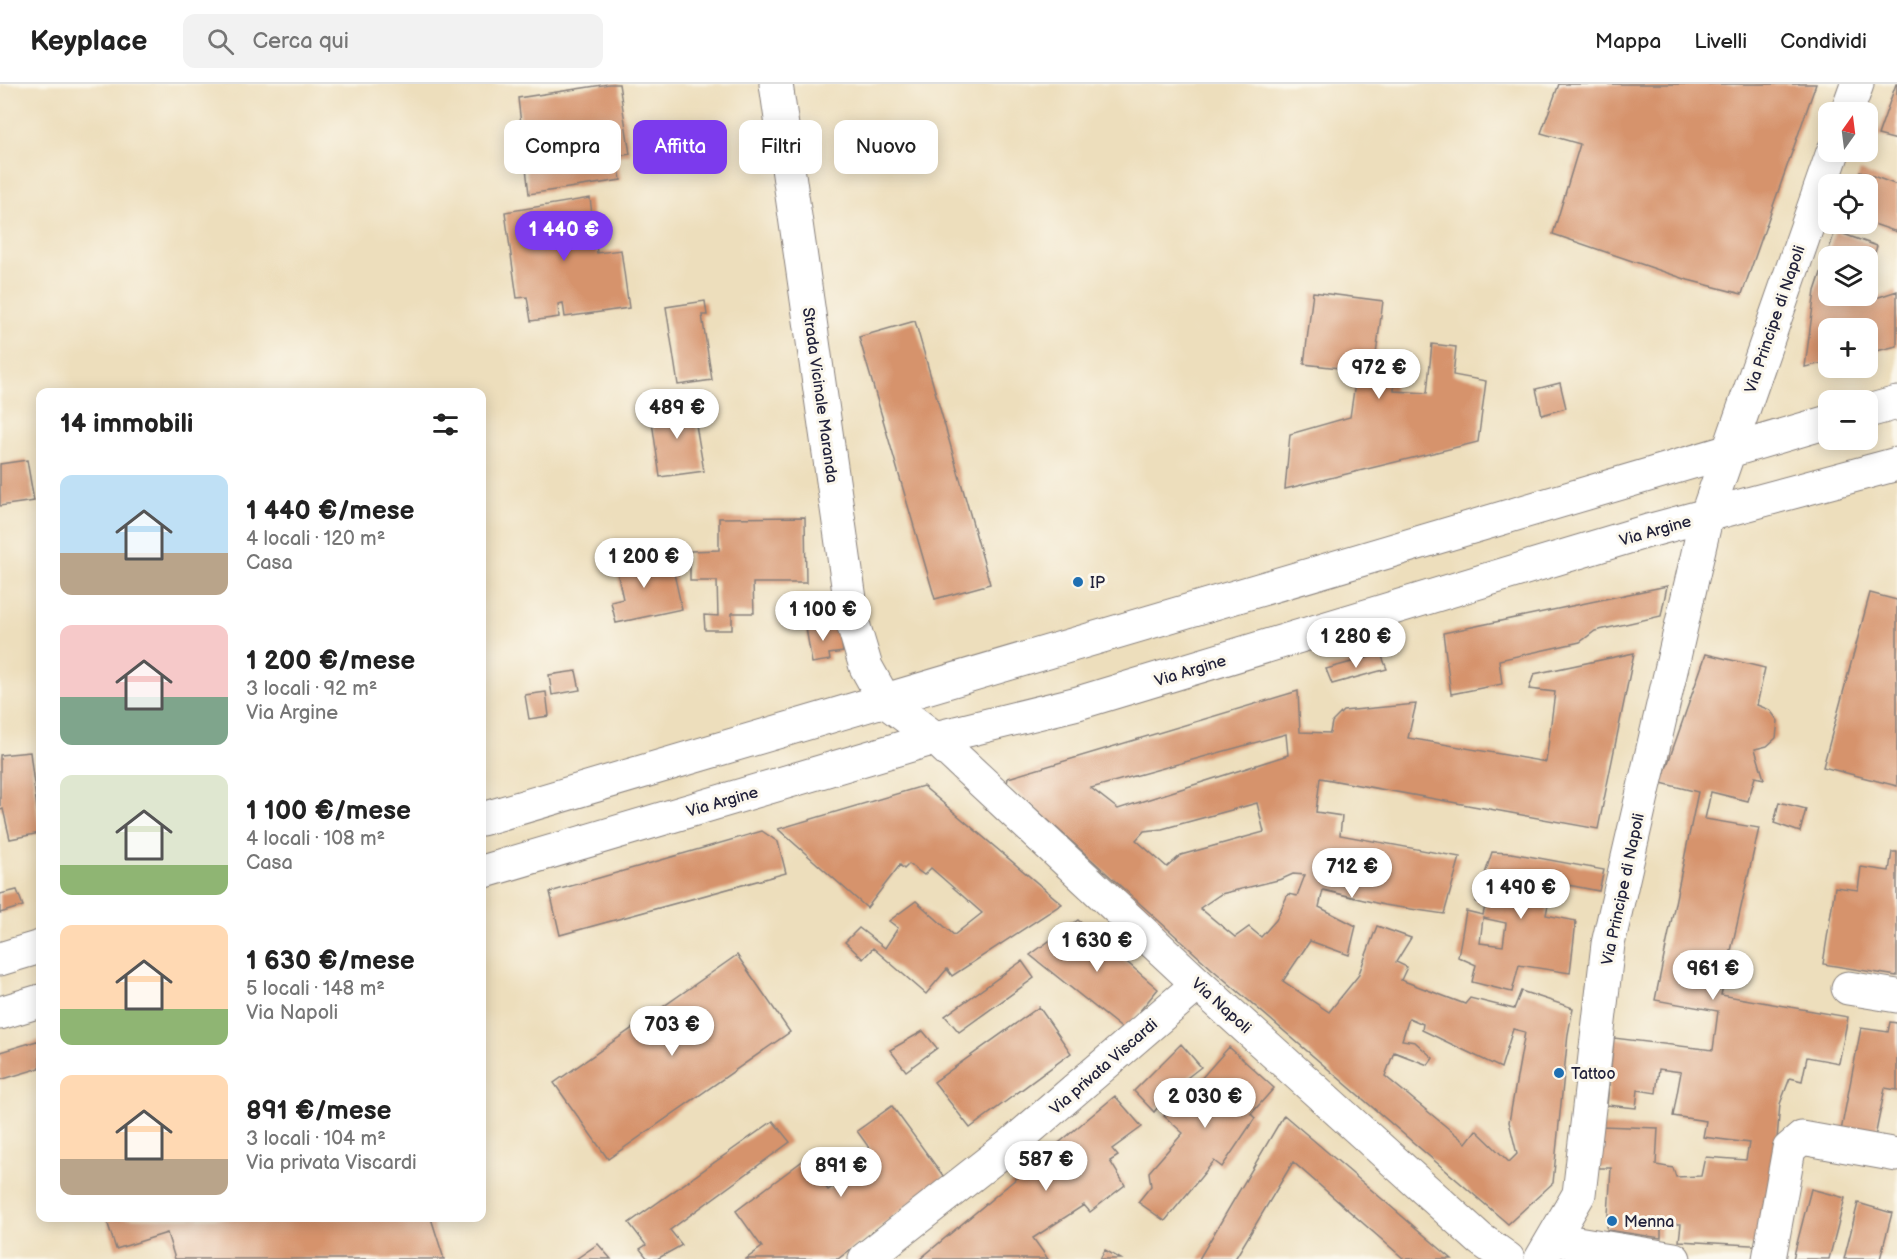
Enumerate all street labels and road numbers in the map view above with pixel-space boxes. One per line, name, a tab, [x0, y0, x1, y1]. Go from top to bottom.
street label: Via Principe di Napoli	[1741, 243, 1810, 396]
street label: Strada Vicinale Maranda	[798, 306, 841, 484]
street label: Via Argine	[1617, 512, 1694, 551]
street label: Via Argine	[1152, 651, 1229, 691]
street label: Via Argine	[684, 783, 761, 822]
street label: Via Principe di Napoli	[1598, 812, 1649, 967]
street label: Via Napoli	[1187, 974, 1255, 1038]
street label: Via privata Viscardi	[1046, 1015, 1162, 1119]

